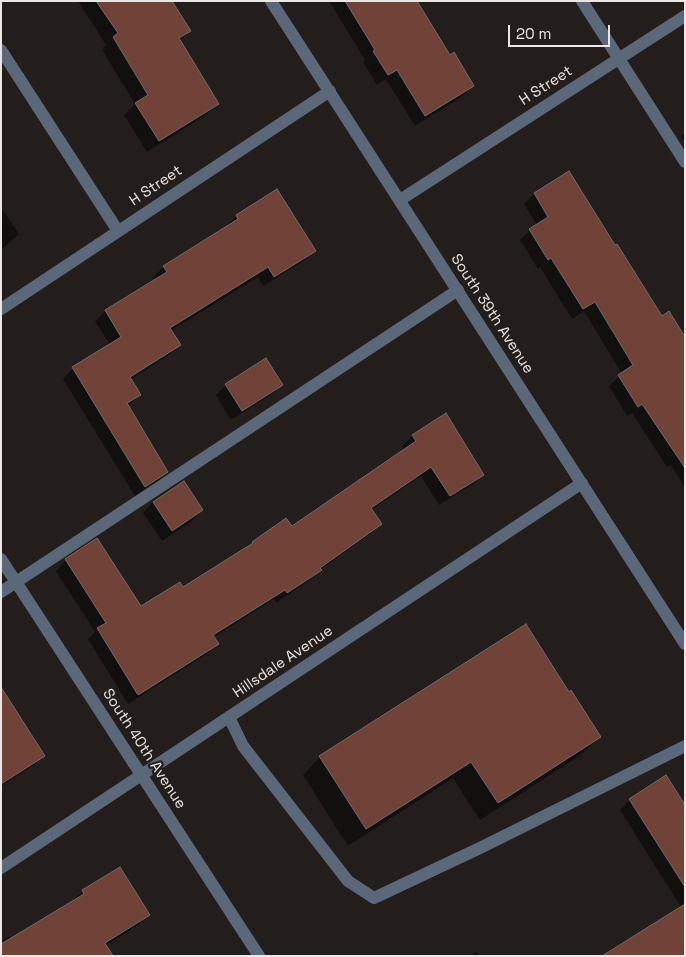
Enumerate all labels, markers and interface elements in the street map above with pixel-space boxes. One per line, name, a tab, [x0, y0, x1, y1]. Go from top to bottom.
scale bar	[511, 15, 614, 47]
text: 20 m	[516, 24, 551, 43]
street label: H Street	[516, 62, 576, 110]
street label: H Street	[126, 162, 186, 210]
street label: South 39th Avenue	[447, 251, 537, 377]
street label: Hillsdale Avenue	[230, 622, 336, 702]
street label: South 40th Avenue	[98, 686, 190, 812]

